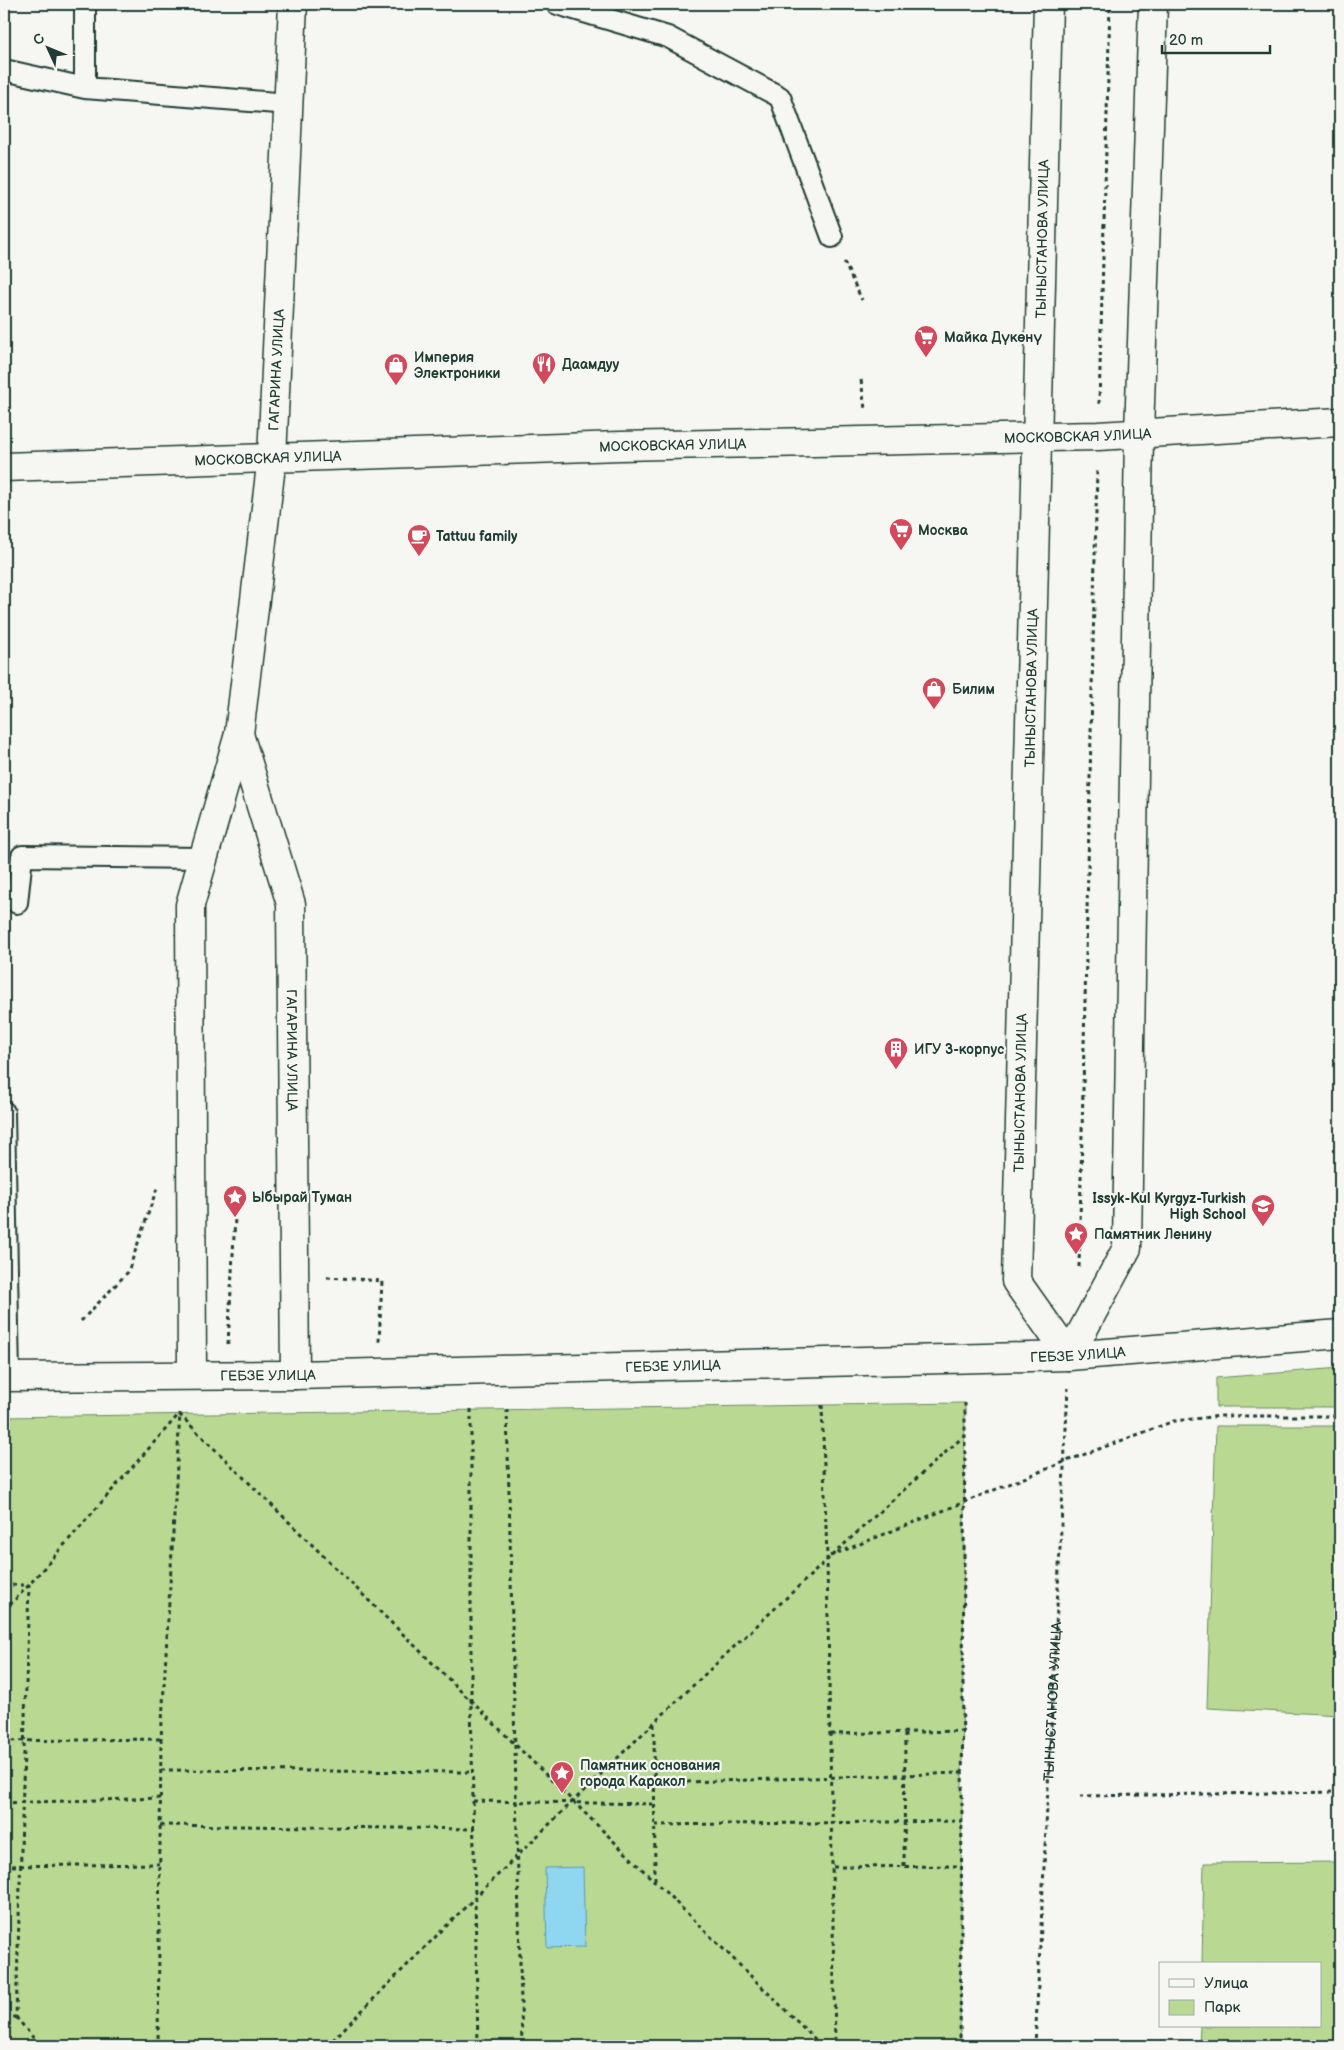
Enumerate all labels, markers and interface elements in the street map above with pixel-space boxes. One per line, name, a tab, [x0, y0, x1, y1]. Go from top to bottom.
north arrow	[22, 22, 72, 72]
scale bar	[1162, 22, 1269, 54]
text: С	[30, 30, 49, 49]
text: 20 m	[1169, 31, 1203, 50]
street label: ТЫНЫСТАНОВА УЛИЦА	[1033, 159, 1052, 319]
street label: ГАГАРИНА УЛИЦА	[265, 308, 288, 431]
supermarket icon: Майка Дүкөнү	[913, 324, 939, 358]
place label: Майка Дүкөнү	[944, 329, 1042, 346]
place label: Империя Электроники	[414, 349, 501, 382]
restaurant icon: Даамдуу	[531, 351, 557, 385]
shop icon: Империя Электроники	[383, 352, 409, 386]
place label: Даамдуу	[562, 356, 620, 373]
street label: МОСКОВСКАЯ УЛИЦА	[1004, 425, 1152, 447]
street label: МОСКОВСКАЯ УЛИЦА	[599, 435, 747, 456]
street label: МОСКОВСКАЯ УЛИЦА	[194, 447, 342, 470]
supermarket icon: Москва	[888, 517, 914, 551]
place label: Москва	[918, 522, 969, 539]
cafe icon: Tattuu family	[406, 523, 432, 557]
place label: Tattuu family	[436, 528, 518, 545]
street label: ТЫНЫСТАНОВА УЛИЦА	[1022, 608, 1041, 768]
shop icon: Билим	[921, 676, 947, 710]
place label: Билим	[952, 681, 995, 698]
street label: ГАГАРИНА УЛИЦА	[283, 989, 301, 1112]
street label: ТЫНЫСТАНОВА УЛИЦА	[1011, 1013, 1030, 1173]
building icon: ИГУ 3-корпус	[883, 1036, 909, 1070]
place label: ИГУ 3-корпус	[914, 1041, 1004, 1058]
place icon: Ыбырай Туман	[222, 1184, 248, 1218]
place label: Ыбырай Туман	[252, 1189, 352, 1206]
place label: Issyk-Kul Kyrgyz-Turkish High School	[1092, 1190, 1246, 1223]
school or university icon: Issyk-Kul Kyrgyz-Turkish High School	[1250, 1193, 1276, 1227]
place icon: Памятник Ленину	[1063, 1221, 1089, 1255]
place label: Памятник Ленину	[1094, 1226, 1212, 1243]
street label: ГЕБЗЕ УЛИЦА	[1030, 1343, 1126, 1366]
street label: ГЕБЗЕ УЛИЦА	[625, 1357, 721, 1376]
street label: ГЕБЗЕ УЛИЦА	[220, 1366, 316, 1385]
street label: ТЫНЫСТАНОВА УЛИЦА	[1040, 1621, 1065, 1781]
place label: Памятник основания города Каракол	[580, 1757, 720, 1790]
place icon: Памятник основания города Каракол	[549, 1760, 575, 1794]
legend	[1159, 1962, 1322, 2028]
text: Улица	[1204, 1974, 1249, 1993]
text: Парк	[1204, 1998, 1241, 2017]

